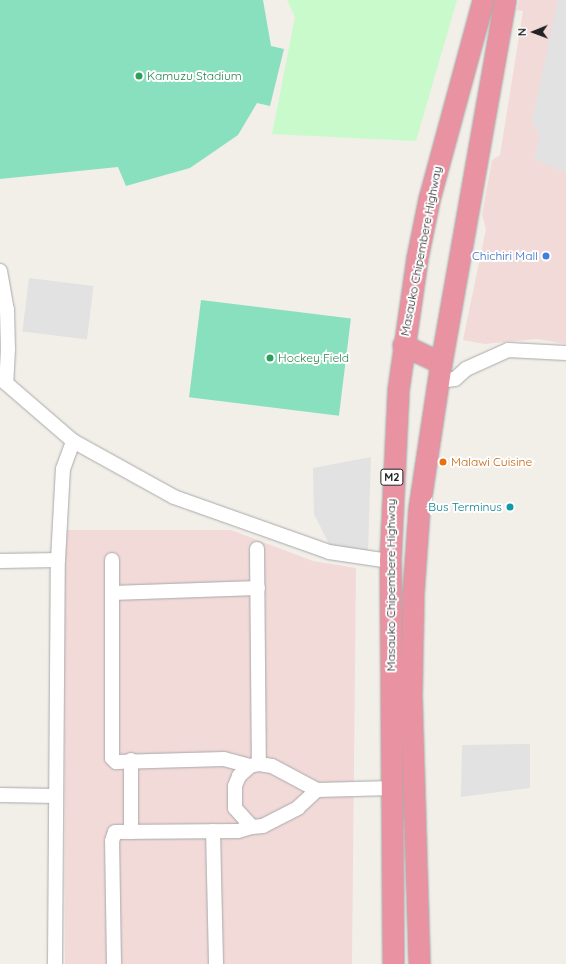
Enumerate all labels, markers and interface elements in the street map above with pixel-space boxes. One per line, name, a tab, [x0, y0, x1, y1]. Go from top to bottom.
north arrow	[514, 12, 554, 52]
text: N	[515, 28, 529, 36]
place label: Kamuzu Stadium	[147, 69, 242, 83]
marker: Kamuzu Stadium	[134, 71, 144, 81]
street label: Masauko Chipembere Highway	[397, 165, 445, 337]
place label: Chichiri Mall	[472, 249, 538, 263]
marker: Chichiri Mall	[541, 251, 551, 261]
place label: Hockey Field	[278, 351, 349, 365]
marker: Hockey Field	[265, 353, 275, 363]
place label: Malawi Cuisine	[451, 455, 532, 469]
marker: Malawi Cuisine	[438, 457, 448, 467]
road number: M2	[380, 468, 404, 486]
street label: Masauko Chipembere Highway	[384, 499, 398, 671]
place label: Bus Terminus	[428, 500, 502, 514]
marker: Bus Terminus	[505, 502, 515, 512]

